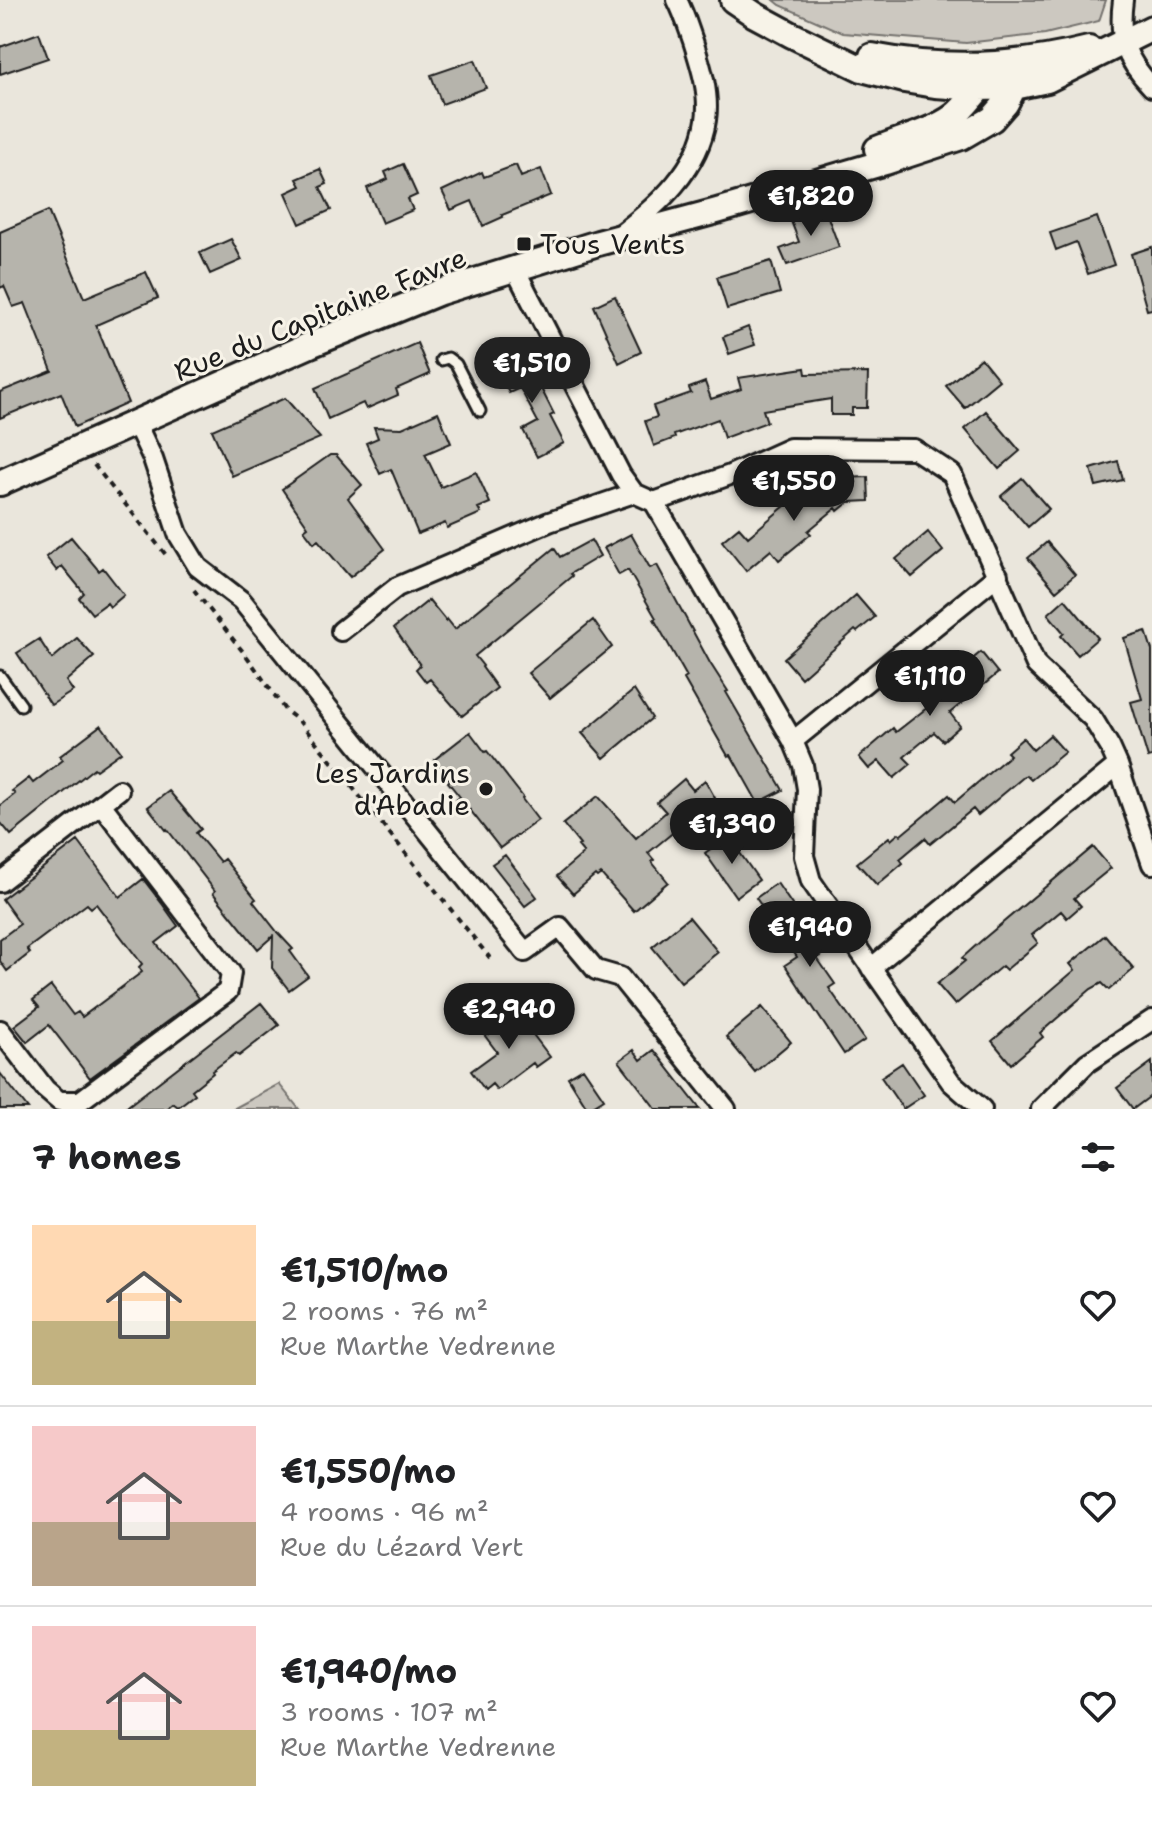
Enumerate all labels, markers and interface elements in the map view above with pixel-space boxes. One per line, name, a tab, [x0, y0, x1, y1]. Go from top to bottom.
pin: €1,820	[746, 170, 876, 238]
text: €1,820	[767, 178, 855, 213]
place label: Tous Vents	[540, 225, 685, 263]
marker: Tous Vents	[515, 235, 533, 253]
street label: Rue du Capitaine Favre	[168, 238, 472, 390]
pin: €1,510	[467, 337, 597, 405]
text: €1,510	[492, 345, 572, 380]
pin: €1,550	[729, 455, 859, 523]
text: €1,550	[751, 463, 837, 498]
pin: €1,110	[865, 650, 995, 718]
text: €1,110	[894, 658, 966, 693]
place label: Les Jardins d'Abadie	[315, 754, 470, 824]
marker: Les Jardins d'Abadie	[477, 780, 495, 798]
pin: €1,390	[667, 798, 797, 866]
text: €1,390	[688, 806, 776, 841]
pin: €1,940	[745, 901, 875, 969]
text: €1,940	[767, 909, 853, 944]
pin: €2,940	[444, 983, 574, 1051]
text: €2,940	[462, 991, 556, 1026]
text: 7 homes	[32, 1134, 181, 1180]
icon: filters	[1076, 1135, 1120, 1179]
text: €1,510/mo	[280, 1247, 449, 1293]
icon: home	[96, 1257, 192, 1353]
icon: heart	[1076, 1283, 1120, 1327]
text: 2 rooms · 76 m²	[280, 1293, 488, 1328]
text: Rue Marthe Vedrenne	[280, 1328, 556, 1363]
text: €1,550/mo	[280, 1448, 456, 1494]
icon: home	[96, 1458, 192, 1554]
icon: heart	[1076, 1484, 1120, 1528]
text: 4 rooms · 96 m²	[280, 1494, 489, 1529]
text: Rue du Lézard Vert	[280, 1529, 524, 1564]
text: €1,940/mo	[280, 1648, 457, 1694]
icon: home	[96, 1658, 192, 1754]
icon: heart	[1076, 1684, 1120, 1728]
text: 3 rooms · 107 m²	[280, 1694, 498, 1729]
text: Rue Marthe Vedrenne	[280, 1729, 556, 1764]

